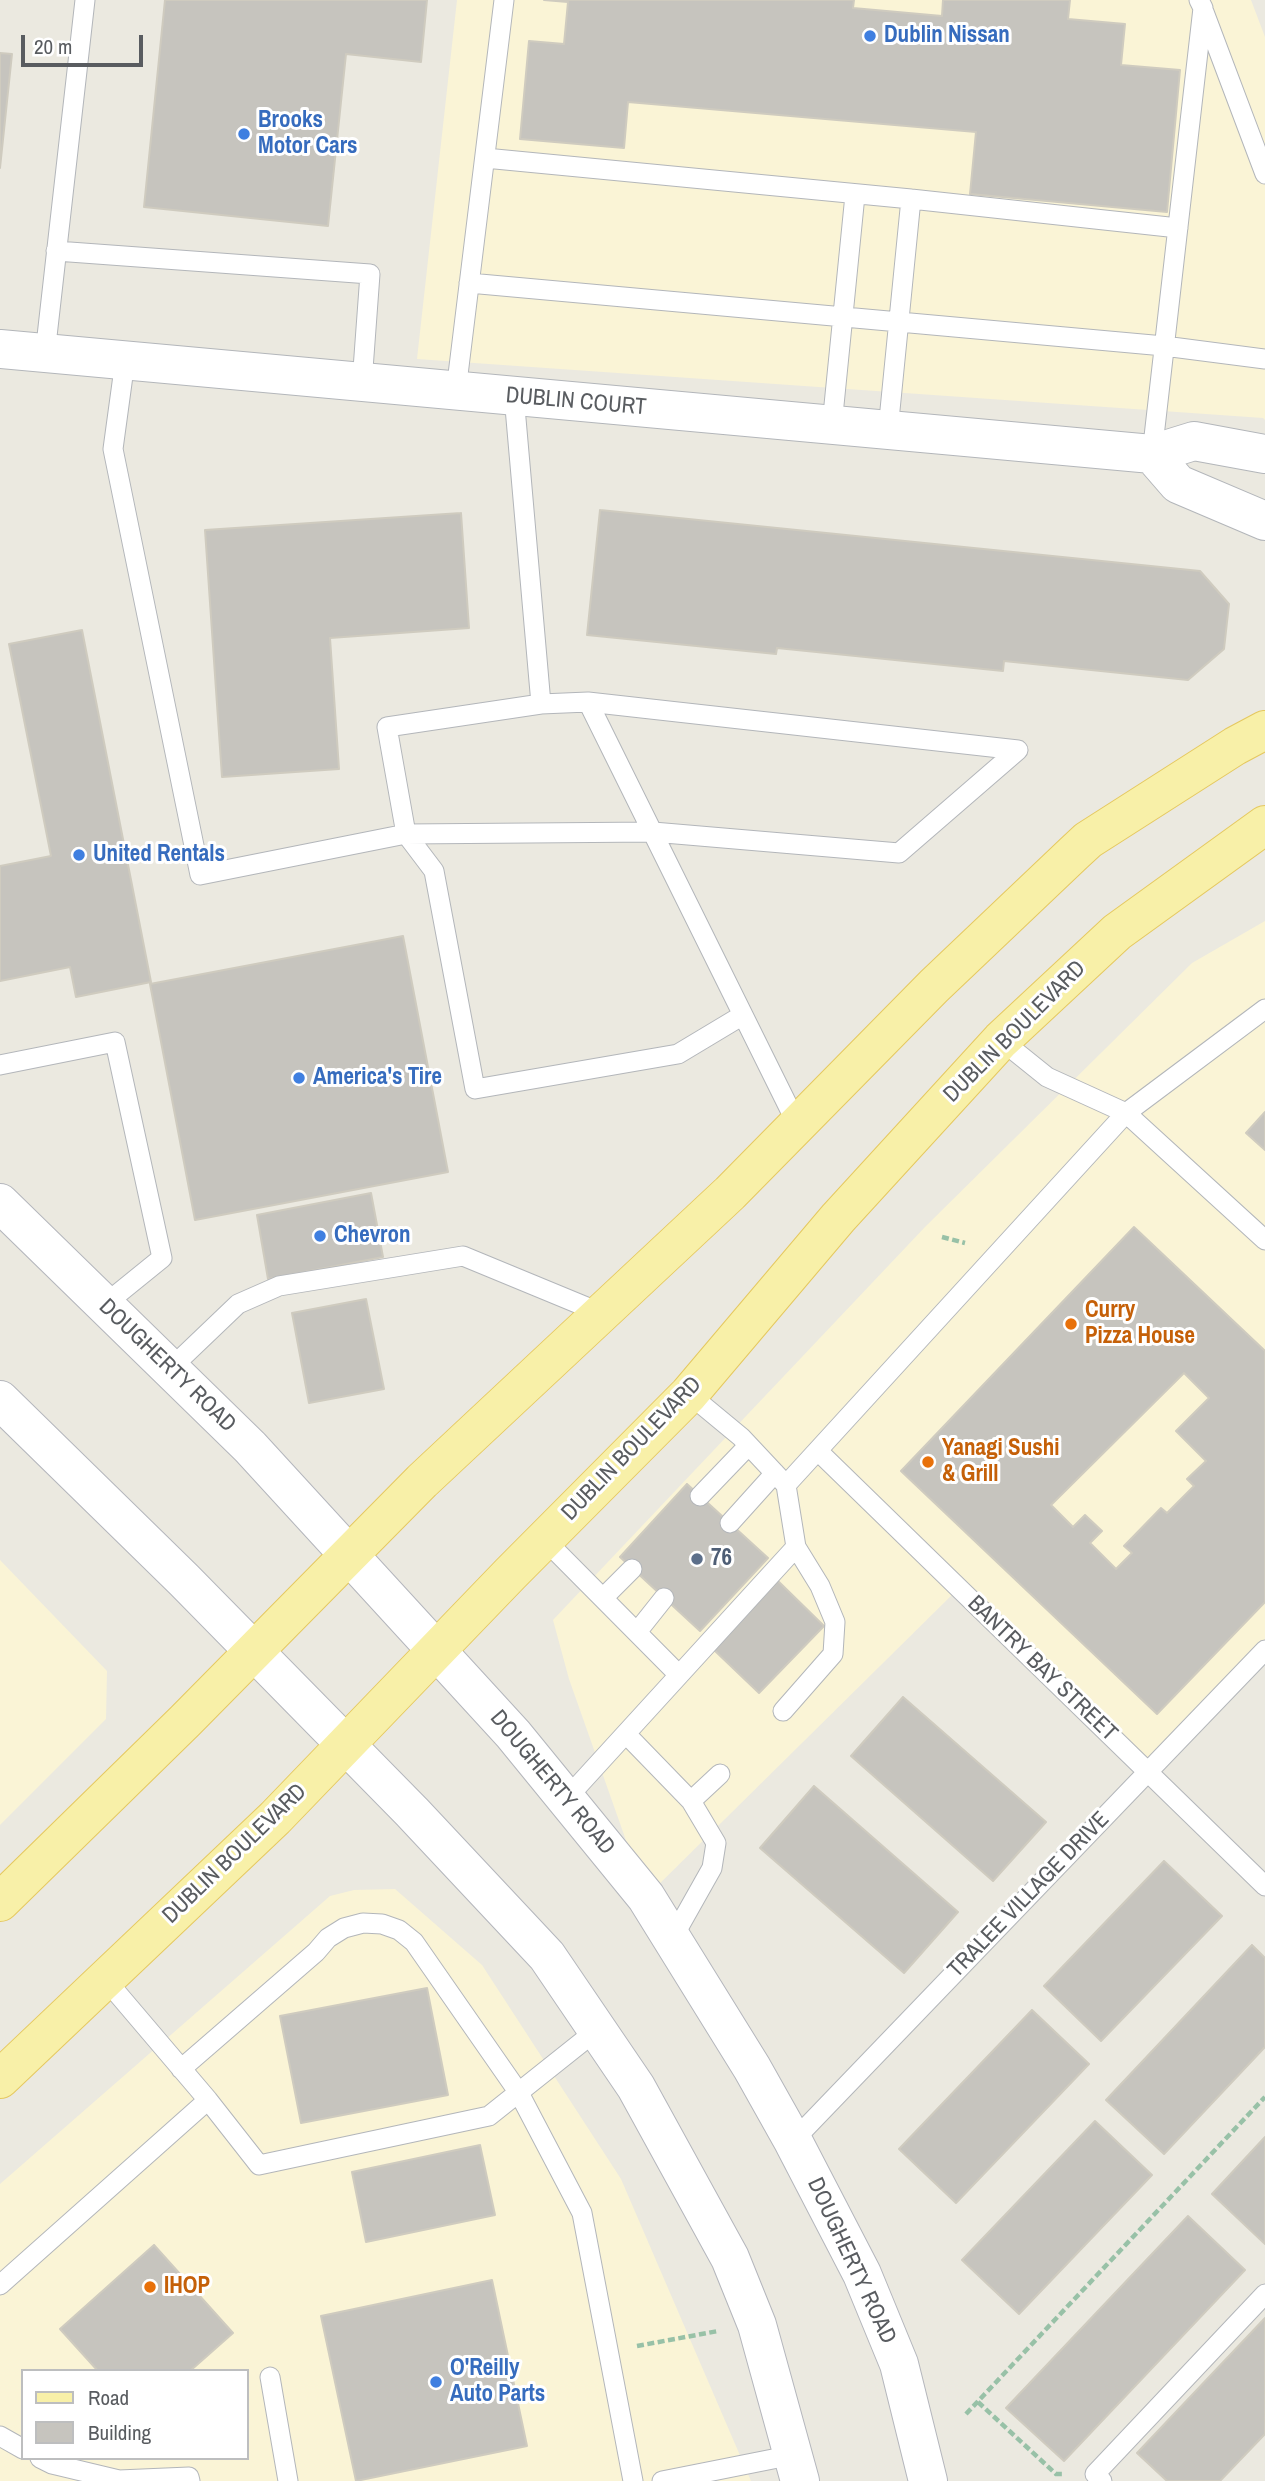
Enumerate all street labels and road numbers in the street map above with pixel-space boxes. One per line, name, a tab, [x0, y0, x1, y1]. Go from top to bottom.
street label: DUBLIN COURT	[505, 382, 647, 422]
street label: DUBLIN BOULEVARD	[938, 955, 1092, 1109]
street label: DOUGHERTY ROAD	[93, 1294, 241, 1438]
street label: DUBLIN BOULEVARD	[556, 1371, 708, 1527]
street label: BANTRY BAY STREET	[961, 1590, 1123, 1748]
street label: DOUGHERTY ROAD	[484, 1705, 620, 1861]
street label: DUBLIN BOULEVARD	[157, 1778, 313, 1930]
street label: TRALEE VILLAGE DRIVE	[943, 1806, 1115, 1984]
street label: DOUGHERTY ROAD	[800, 2174, 902, 2348]

